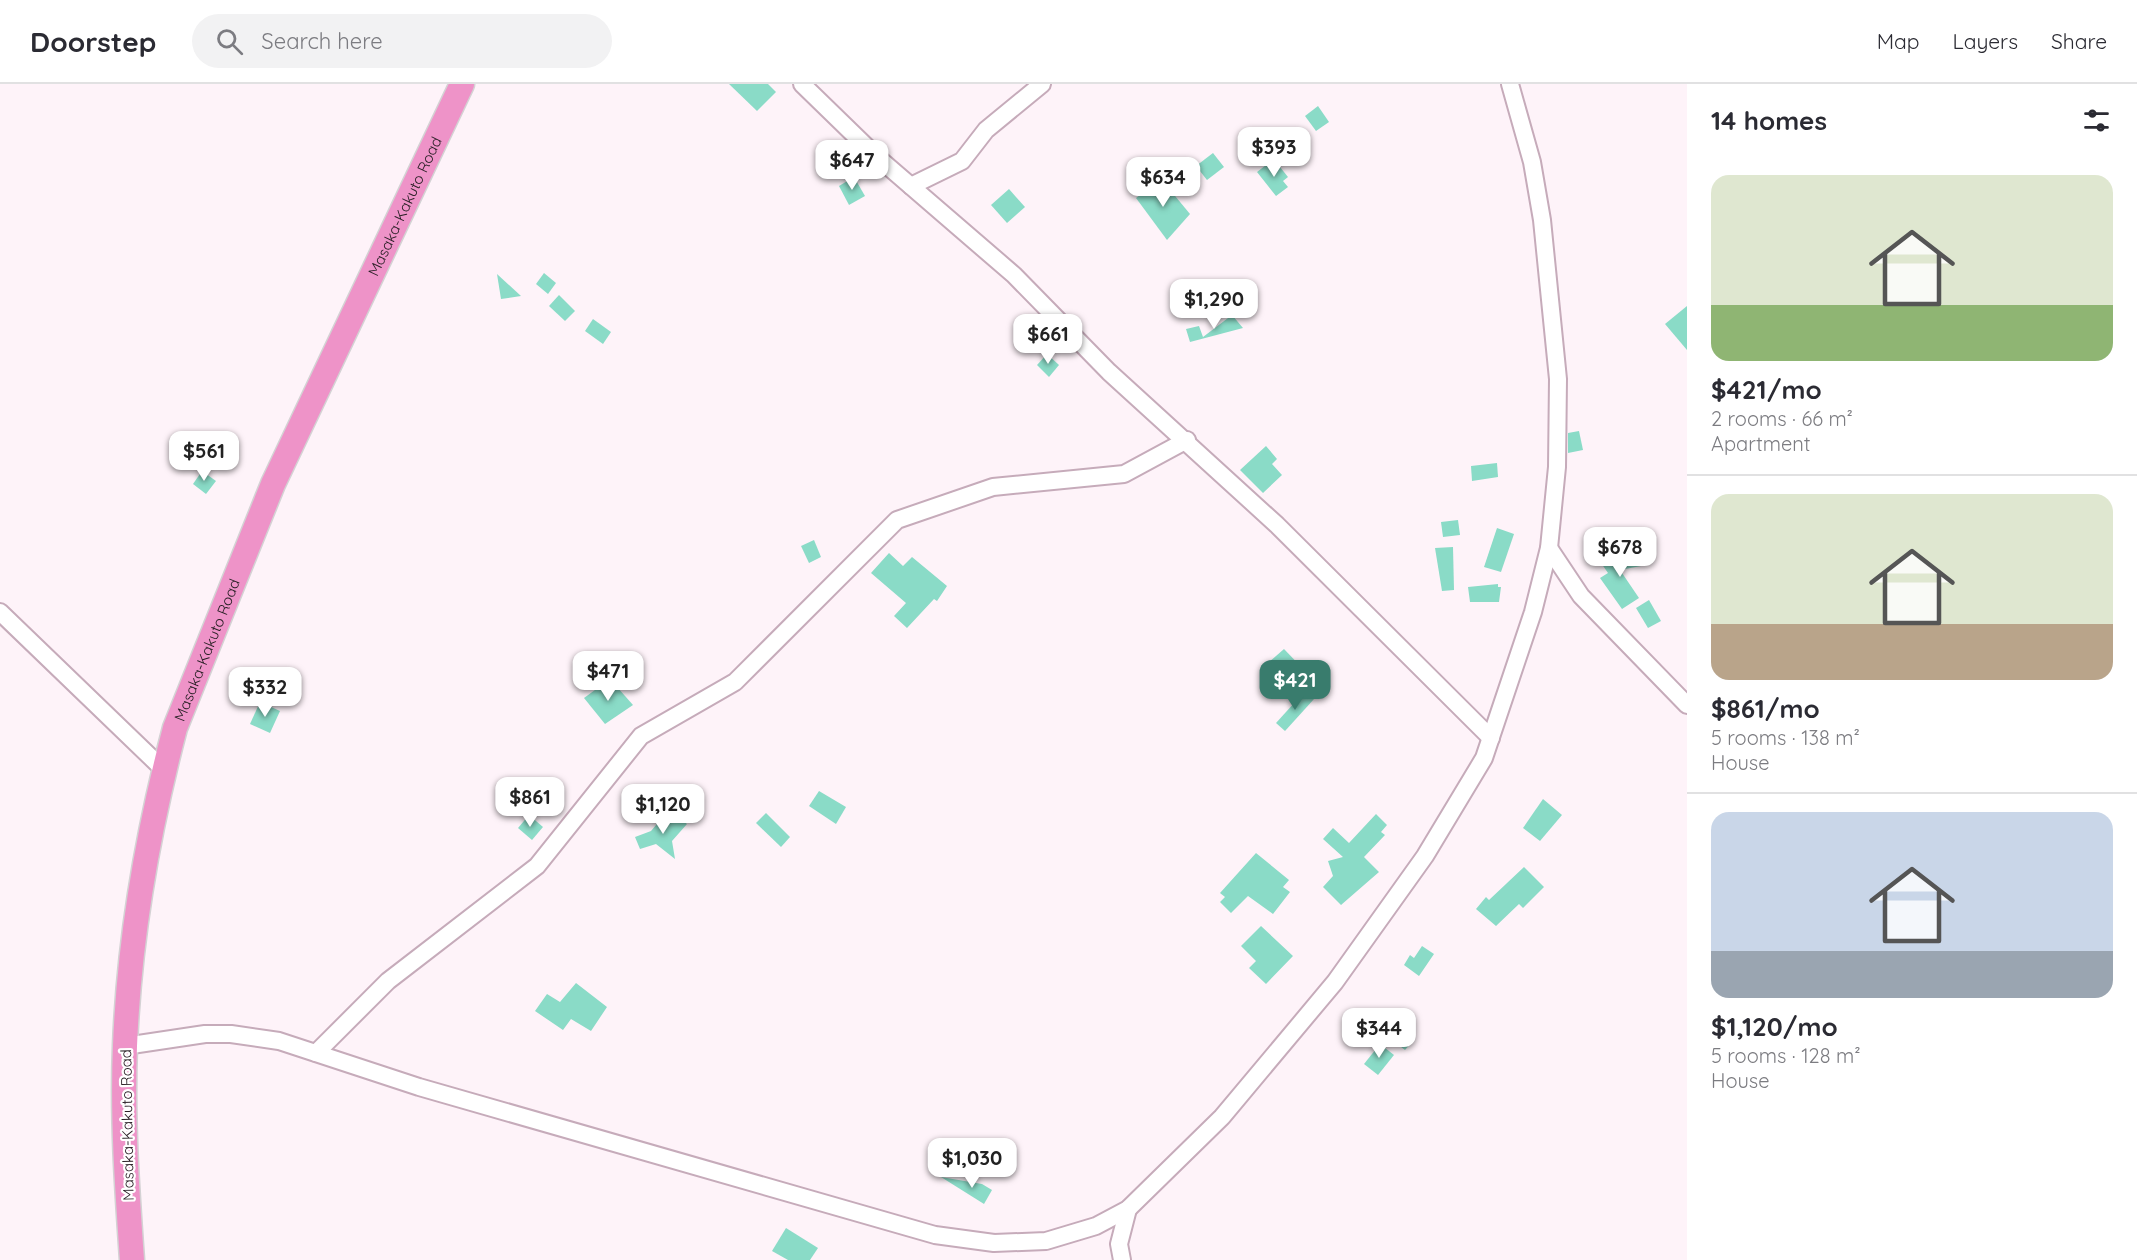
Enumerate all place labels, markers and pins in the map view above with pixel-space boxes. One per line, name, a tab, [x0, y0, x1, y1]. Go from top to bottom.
pin: $393	[1238, 127, 1310, 178]
pin: $647	[816, 140, 888, 191]
pin: $634	[1127, 157, 1199, 208]
pin: $1,290	[1165, 279, 1263, 330]
pin: $661	[1012, 314, 1084, 365]
pin: $561	[168, 431, 240, 482]
pin: $678	[1584, 527, 1656, 578]
pin: $471	[572, 651, 644, 702]
pin: $421	[1259, 660, 1331, 711]
pin: $332	[229, 667, 301, 718]
pin: $861	[494, 777, 566, 828]
pin: $1,120	[614, 784, 712, 835]
pin: $344	[1343, 1008, 1415, 1059]
pin: $1,030	[923, 1138, 1021, 1189]

